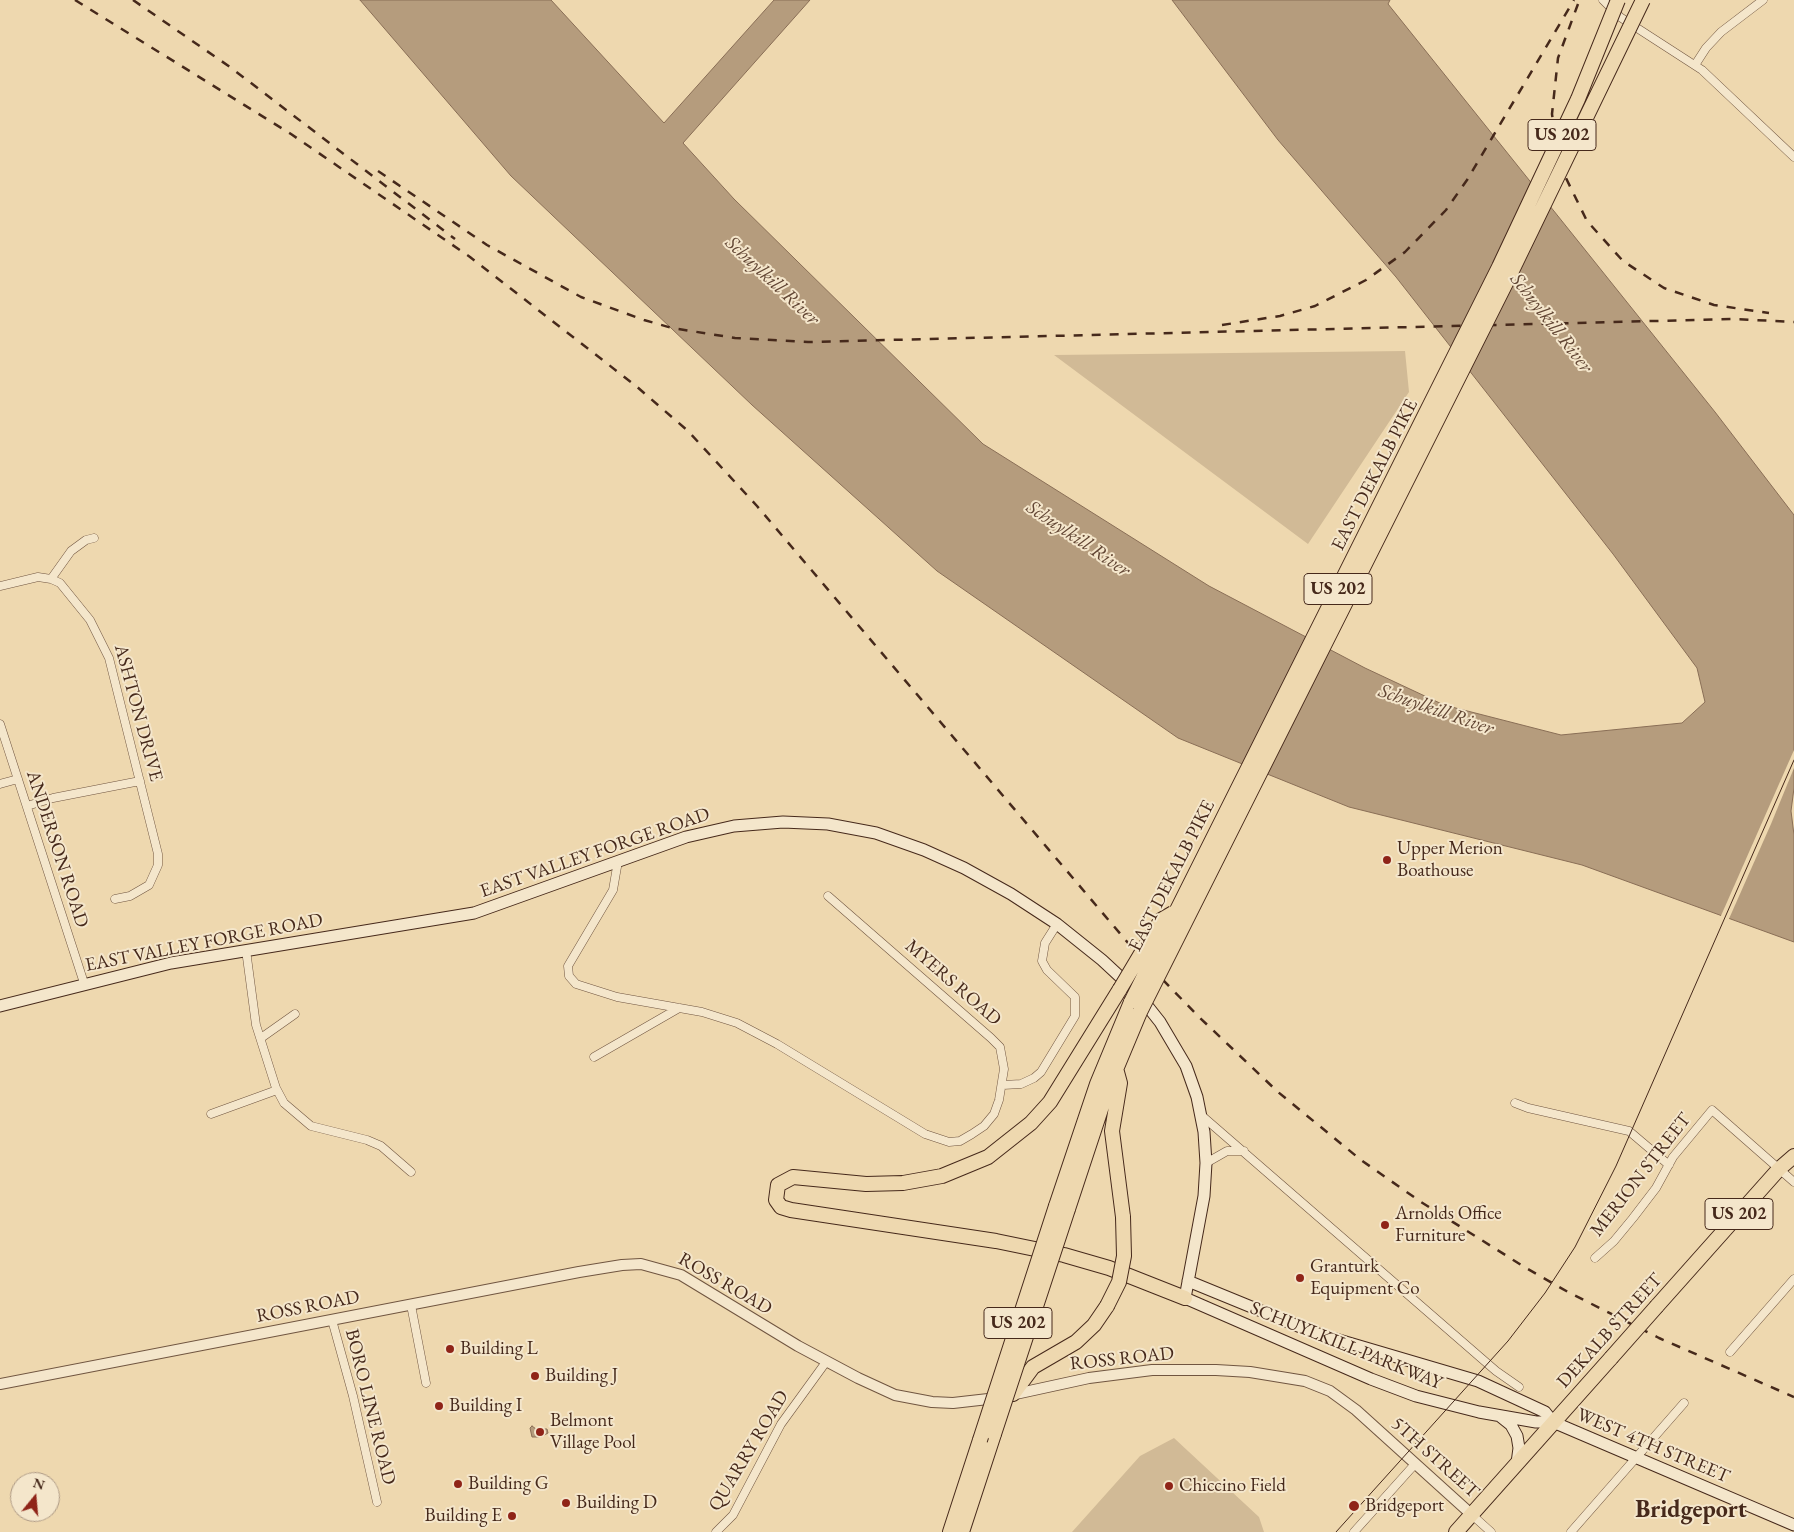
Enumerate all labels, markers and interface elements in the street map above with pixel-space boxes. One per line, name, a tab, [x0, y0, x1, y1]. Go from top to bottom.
road number: US 202	[1528, 120, 1596, 150]
water label: Schuylkill River	[720, 231, 824, 331]
water label: Schuylkill River	[1505, 268, 1597, 378]
street label: EAST DEKALB PIKE	[1327, 395, 1423, 555]
water label: Schuylkill River	[1022, 496, 1134, 582]
road number: US 202	[1304, 574, 1372, 604]
street label: ASHTON DRIVE	[109, 642, 167, 784]
water label: Schuylkill River	[1375, 679, 1497, 741]
street label: ANDERSON ROAD	[21, 768, 93, 930]
street label: EAST DEKALB PIKE	[1124, 796, 1220, 956]
street label: EAST VALLEY FORGE ROAD	[477, 803, 713, 903]
place label: Upper Merion Boathouse	[1397, 838, 1503, 882]
marker: Upper Merion Boathouse	[1381, 854, 1393, 866]
street label: EAST VALLEY FORGE ROAD	[83, 909, 325, 977]
street label: MYERS ROAD	[900, 935, 1006, 1031]
street label: MERION STREET	[1586, 1109, 1696, 1241]
road number: US 202	[1705, 1198, 1773, 1230]
place label: Arnolds Office Furniture	[1395, 1203, 1502, 1247]
marker: Arnolds Office Furniture	[1379, 1219, 1391, 1231]
street label: ROSS ROAD	[674, 1248, 776, 1320]
place label: Granturk Equipment Co	[1310, 1256, 1420, 1300]
street label: DEKALB STREET	[1553, 1269, 1667, 1393]
marker: Granturk Equipment Co	[1294, 1272, 1306, 1284]
street label: ROSS ROAD	[255, 1286, 361, 1328]
street label: SCHUYLKILL PARKWAY	[1247, 1297, 1445, 1395]
road number: US 202	[984, 1308, 1052, 1339]
street label: BORO LINE ROAD	[340, 1327, 400, 1487]
place label: Building L	[460, 1338, 538, 1360]
street label: ROSS ROAD	[1069, 1342, 1175, 1376]
marker: Building L	[444, 1343, 456, 1355]
place label: Building J	[545, 1365, 618, 1387]
marker: Building J	[529, 1370, 541, 1382]
street label: QUARRY ROAD	[704, 1386, 794, 1516]
place label: Building I	[449, 1395, 522, 1417]
marker: Building I	[433, 1400, 445, 1412]
street label: WEST 4TH STREET	[1573, 1404, 1733, 1488]
place label: Belmont Village Pool	[550, 1410, 636, 1454]
street label: 5TH STREET	[1386, 1413, 1484, 1503]
marker: Belmont Village Pool	[534, 1426, 546, 1438]
north arrow	[10, 1472, 60, 1522]
text: N	[31, 1473, 47, 1494]
place label: Building G	[468, 1473, 549, 1495]
place label: Chiccino Field	[1179, 1475, 1286, 1497]
marker: Building G	[452, 1478, 464, 1490]
marker: Chiccino Field	[1163, 1480, 1175, 1492]
place label: Building D	[576, 1492, 657, 1514]
place label: Bridgeport	[1365, 1495, 1444, 1517]
district label: Bridgeport	[1635, 1496, 1747, 1524]
marker: Building D	[560, 1497, 572, 1509]
marker: Bridgeport	[1347, 1499, 1361, 1513]
place label: Building E	[425, 1505, 502, 1527]
marker: Building E	[506, 1510, 518, 1522]

